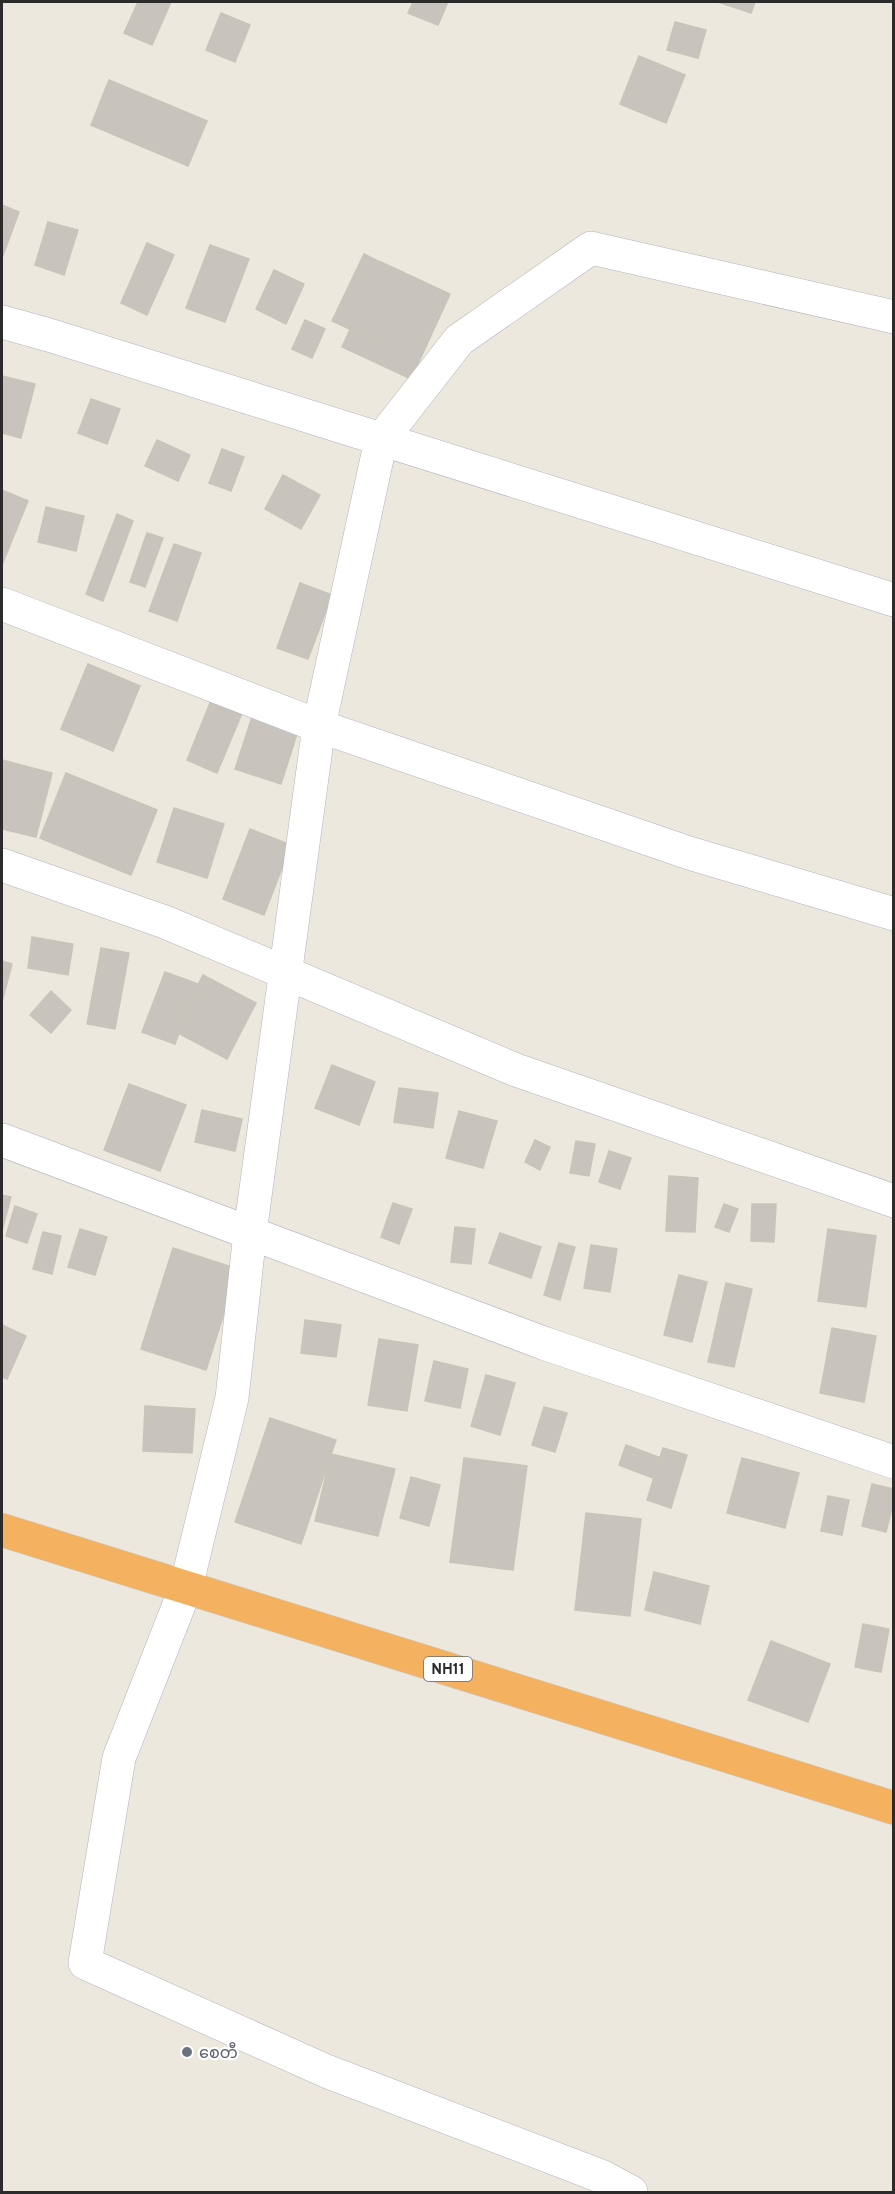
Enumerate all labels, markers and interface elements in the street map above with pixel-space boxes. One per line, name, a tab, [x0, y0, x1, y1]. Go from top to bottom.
road number: NH11	[424, 1657, 472, 1681]
place label: စေတီ	[199, 2042, 238, 2064]
marker: စေတီ	[180, 2045, 194, 2059]

